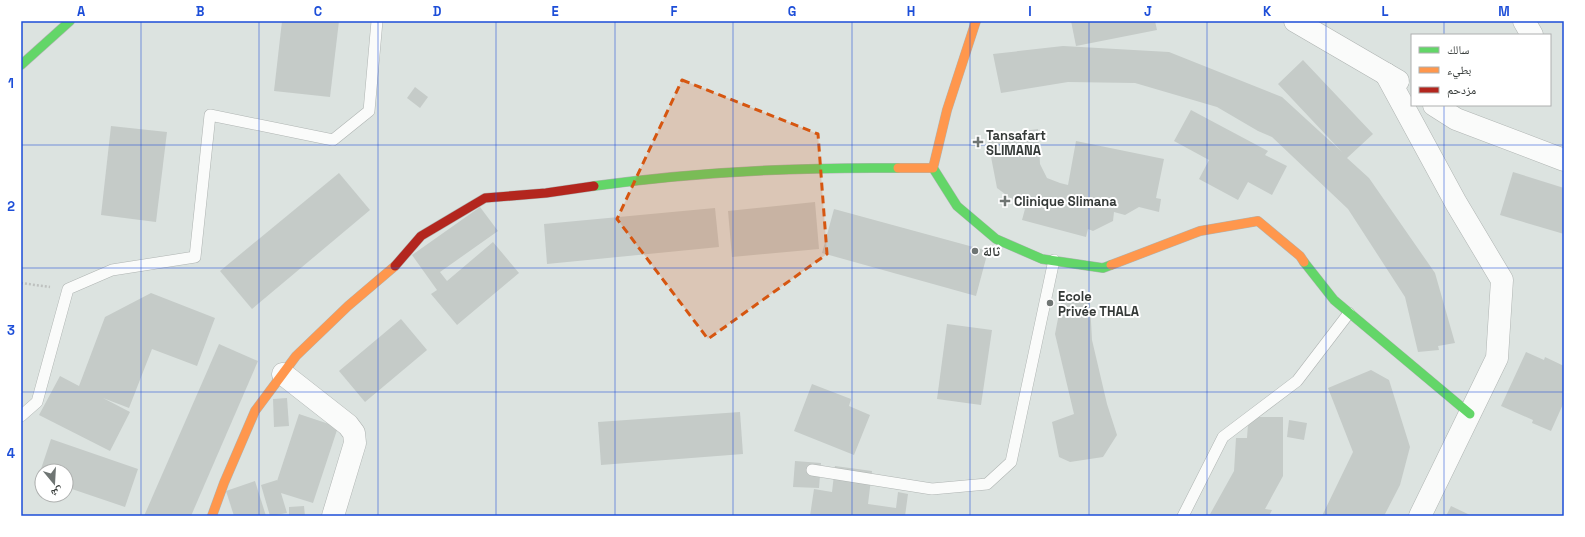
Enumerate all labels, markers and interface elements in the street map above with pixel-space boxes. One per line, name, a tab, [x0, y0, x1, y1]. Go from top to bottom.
text: A	[77, 3, 86, 20]
text: B	[196, 3, 205, 20]
text: C	[314, 3, 322, 20]
text: D	[433, 3, 442, 20]
text: E	[551, 3, 559, 20]
text: F	[671, 3, 678, 20]
text: G	[788, 3, 796, 20]
text: H	[907, 3, 915, 20]
text: I	[1028, 3, 1032, 20]
text: J	[1144, 3, 1152, 20]
text: K	[1263, 3, 1272, 20]
text: L	[1381, 3, 1389, 20]
text: M	[1498, 3, 1510, 20]
legend	[1411, 34, 1551, 106]
text: سالك	[1447, 42, 1469, 58]
text: بطيء	[1447, 62, 1471, 80]
text: 1	[8, 75, 14, 92]
text: مزدحم	[1447, 82, 1476, 98]
place label: Tansafart SLIMANA	[986, 127, 1046, 159]
marker: Tansafart SLIMANA	[973, 137, 983, 147]
place label: Clinique Slimana	[1014, 193, 1117, 210]
marker: Clinique Slimana	[999, 195, 1011, 207]
text: 2	[7, 198, 15, 215]
place label: ثالة	[983, 243, 1001, 260]
marker: ثالة	[970, 246, 980, 256]
place label: Ecole Privée THALA	[1058, 288, 1140, 320]
marker: Ecole Privée THALA	[1045, 298, 1055, 308]
text: 3	[7, 322, 15, 339]
text: 4	[7, 445, 15, 462]
north arrow	[34, 463, 74, 503]
text: ش	[49, 483, 65, 501]

